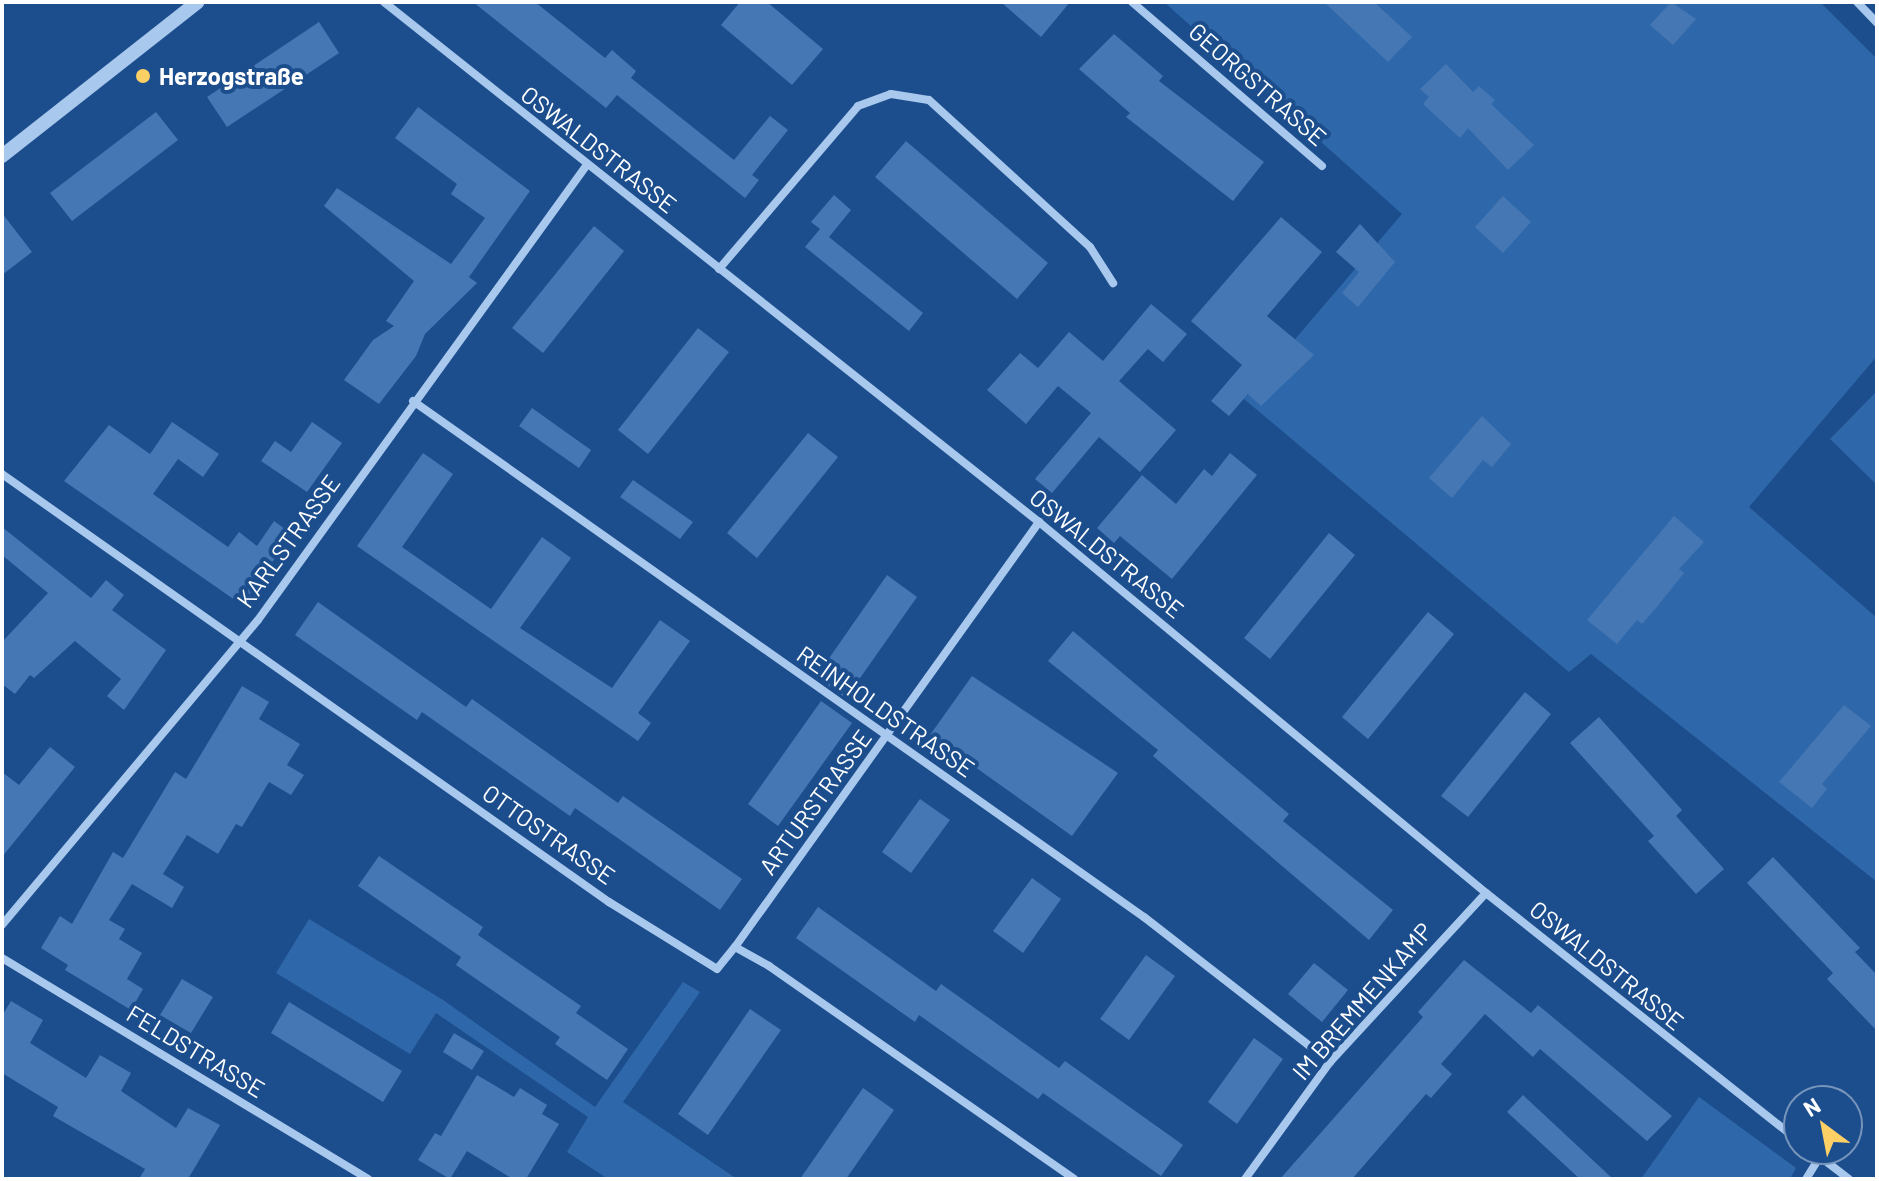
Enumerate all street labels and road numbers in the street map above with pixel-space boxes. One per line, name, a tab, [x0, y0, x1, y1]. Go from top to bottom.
street label: GEORGSTRASSE	[1183, 17, 1333, 151]
street label: OSWALDSTRASSE	[515, 79, 683, 219]
street label: KARLSTRASSE	[230, 469, 346, 613]
street label: OSWALDSTRASSE	[1024, 482, 1190, 624]
street label: REINHOLDSTRASSE	[792, 639, 980, 783]
street label: ARTURSTRASSE	[753, 724, 877, 880]
street label: OTTOSTRASSE	[477, 778, 621, 890]
street label: OSWALDSTRASSE	[1524, 894, 1690, 1036]
street label: IM BREMMENKAMP	[1286, 917, 1438, 1085]
street label: FELDSTRASSE	[122, 999, 270, 1103]

